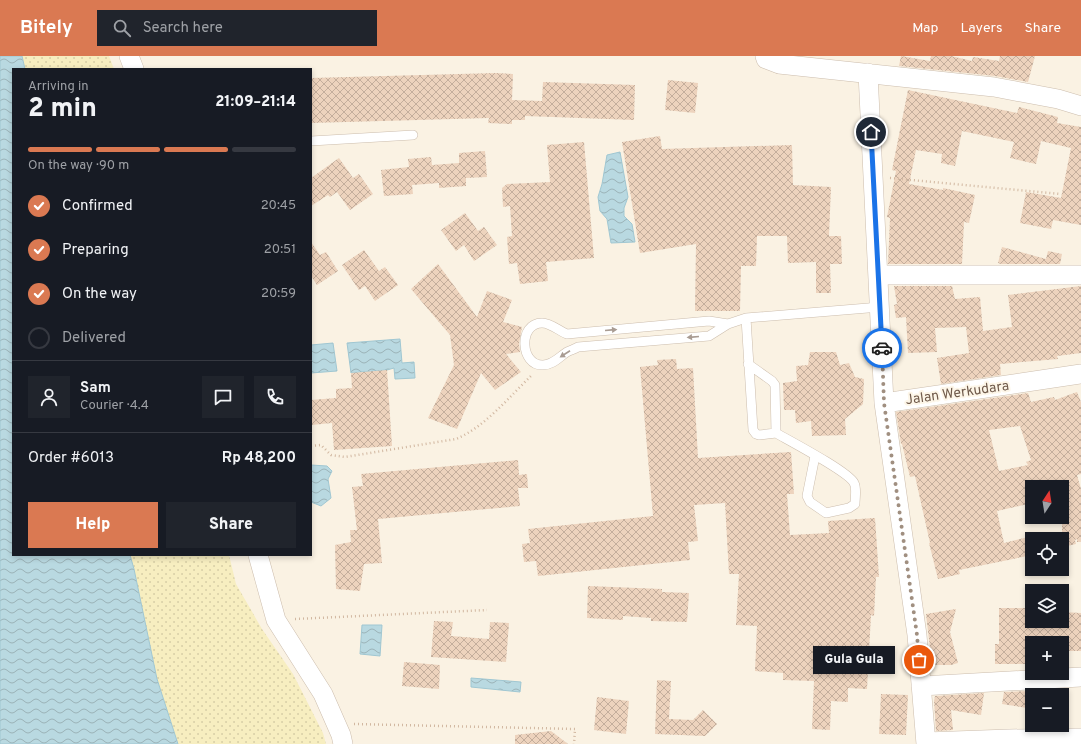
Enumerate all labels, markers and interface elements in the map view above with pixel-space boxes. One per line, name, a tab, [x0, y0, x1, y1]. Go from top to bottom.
search box	[97, 10, 377, 46]
text: Bitely	[20, 16, 73, 40]
icon: search	[111, 17, 133, 39]
text: Search here	[143, 19, 223, 38]
text: Map	[912, 20, 938, 37]
text: Layers	[960, 20, 1002, 37]
text: Share	[1024, 20, 1061, 37]
text: Arriving in	[28, 79, 89, 95]
text: 2 min	[28, 93, 97, 126]
text: 21:09–21:14	[215, 93, 296, 112]
pin	[854, 115, 888, 149]
icon: home	[860, 121, 882, 143]
text: On the way · 90 m	[28, 158, 129, 174]
icon: check	[28, 195, 50, 217]
text: Confirmed	[62, 197, 133, 216]
text: 20:45	[261, 198, 296, 214]
icon: check	[28, 239, 50, 261]
text: Preparing	[62, 241, 129, 260]
text: 20:51	[264, 242, 296, 258]
icon: check	[28, 283, 50, 305]
text: On the way	[62, 285, 137, 304]
text: 20:59	[261, 286, 296, 302]
one-way arrow	[604, 327, 617, 334]
courier	[862, 328, 902, 368]
text: Delivered	[62, 329, 126, 348]
one-way arrow	[687, 334, 699, 341]
icon: car	[871, 337, 893, 359]
one-way arrow	[559, 351, 571, 358]
button: person	[28, 376, 70, 418]
button: chat	[202, 376, 244, 418]
button: phone	[254, 376, 296, 418]
street label: Jalan Werkudara	[904, 378, 1010, 409]
text: Sam	[80, 379, 111, 398]
text: Courier · 4.4	[80, 398, 149, 414]
text: Order #6013	[28, 449, 114, 468]
text: Rp 48,200	[222, 449, 296, 468]
north arrow	[1025, 480, 1069, 524]
map controls	[1025, 480, 1069, 732]
button: Help	[28, 502, 158, 548]
button: Share	[166, 502, 296, 548]
button: locate	[1025, 532, 1069, 576]
button: layers	[1025, 584, 1069, 628]
button: +	[1025, 636, 1069, 680]
pin	[902, 643, 936, 677]
callout: Gula Gula	[813, 646, 895, 674]
icon: bag	[908, 649, 930, 671]
text: Gula Gula	[824, 652, 884, 668]
button: −	[1025, 688, 1069, 732]

